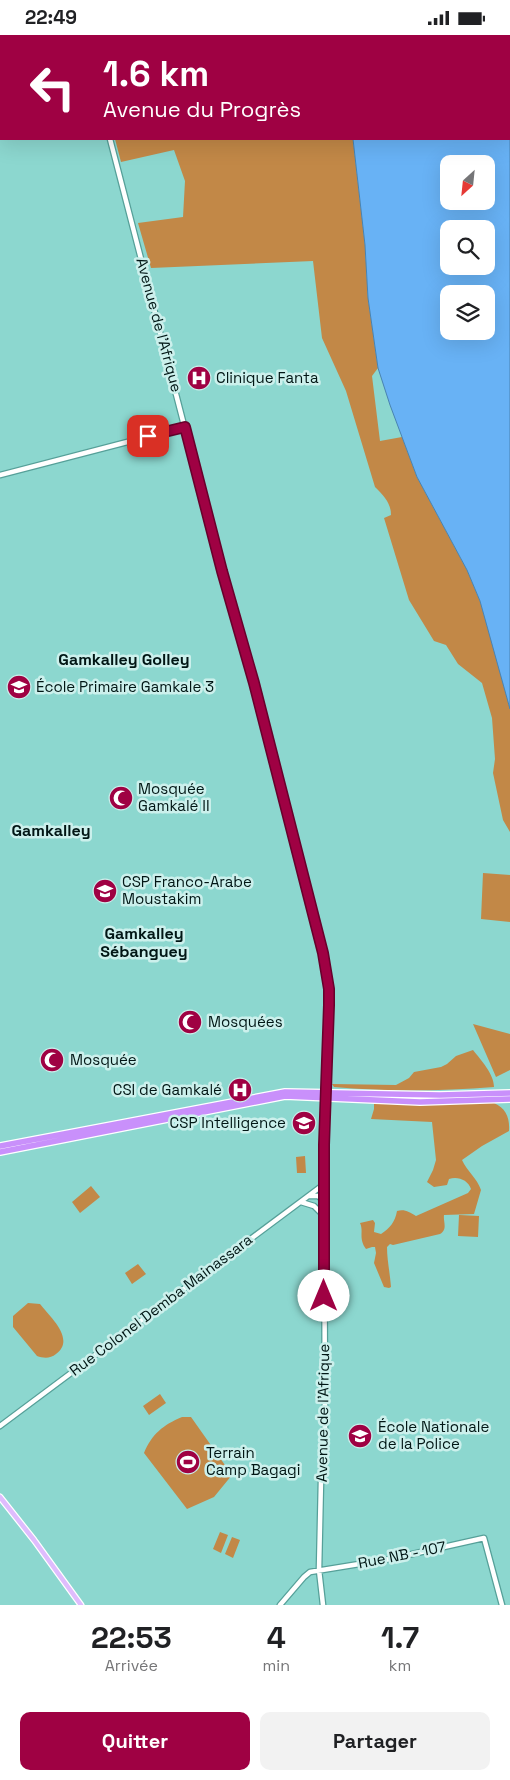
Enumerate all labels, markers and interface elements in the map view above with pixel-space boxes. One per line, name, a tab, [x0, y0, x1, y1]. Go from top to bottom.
text: 22:49	[25, 5, 77, 30]
text: 1.6 km	[103, 52, 209, 96]
icon: left	[20, 55, 85, 120]
text: Avenue du Progrès	[103, 95, 301, 123]
north arrow	[440, 155, 495, 210]
map controls	[440, 155, 495, 340]
button: search	[440, 220, 495, 275]
street label: Avenue de l'Afrique	[132, 256, 187, 394]
button: layers	[440, 285, 495, 340]
hospital icon: Clinique Fanta	[186, 365, 212, 391]
place label: Clinique Fanta	[216, 368, 319, 387]
pin	[127, 415, 169, 457]
icon: arrive	[134, 422, 162, 450]
district label: Gamkalley Golley	[58, 649, 190, 670]
school or university icon: École Primaire Gamkale 3	[6, 674, 32, 700]
place label: École Primaire Gamkale 3	[36, 677, 214, 696]
place label: Mosquée Gamkalé II	[138, 779, 210, 815]
mosque icon: Mosquée Gamkalé II	[108, 785, 134, 811]
district label: Gamkalley	[11, 820, 91, 841]
place label: CSP Franco-Arabe Moustakim	[122, 872, 252, 908]
school or university icon: CSP Franco-Arabe Moustakim	[92, 878, 118, 904]
district label: Gamkalley Sébanguey	[100, 923, 188, 962]
mosque icon: Mosquées	[177, 1009, 203, 1035]
place label: Mosquées	[208, 1012, 283, 1031]
mosque icon: Mosquée	[39, 1047, 65, 1073]
place label: Mosquée	[70, 1050, 137, 1069]
hospital icon: CSI de Gamkalé	[227, 1077, 253, 1103]
place label: CSI de Gamkalé	[113, 1080, 222, 1099]
school or university icon: CSP Intelligence	[291, 1110, 317, 1136]
place label: CSP Intelligence	[170, 1113, 286, 1132]
street label: Rue Colonel Demba Mainassara	[65, 1229, 256, 1380]
position arrow	[297, 1269, 349, 1321]
street label: Avenue de l'Afrique	[312, 1344, 333, 1482]
place label: École Nationale de la Police	[378, 1417, 490, 1453]
school or university icon: École Nationale de la Police	[347, 1423, 373, 1449]
place label: Terrain Camp Bagagi	[206, 1443, 300, 1479]
sports icon: Terrain Camp Bagagi	[175, 1449, 201, 1475]
street label: Rue NB - 107	[356, 1537, 447, 1572]
text: 22:53	[91, 1618, 172, 1657]
text: 4	[267, 1618, 286, 1657]
text: 1.7	[381, 1618, 419, 1657]
text: Arrivée	[105, 1655, 158, 1676]
text: min	[263, 1655, 290, 1676]
text: km	[389, 1655, 411, 1676]
button: Quitter	[20, 1712, 250, 1770]
button: Partager	[260, 1712, 490, 1770]

